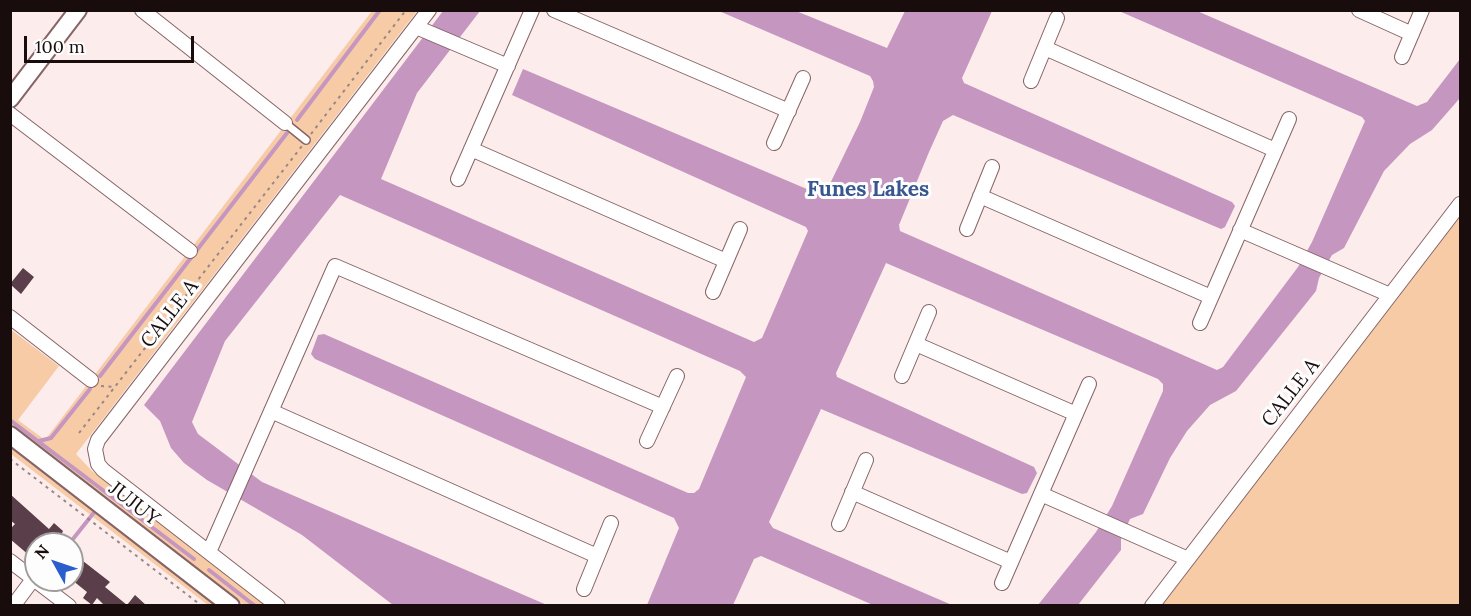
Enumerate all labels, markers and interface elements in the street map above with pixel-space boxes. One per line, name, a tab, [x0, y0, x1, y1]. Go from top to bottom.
scale bar	[27, 24, 196, 62]
text: 100 m	[35, 35, 85, 58]
district label: Funes Lakes	[807, 177, 929, 203]
street label: CALLE A	[136, 275, 204, 353]
street label: CALLE A	[1257, 354, 1325, 432]
street label: JUJUY	[104, 477, 164, 531]
north arrow	[24, 532, 84, 592]
text: N	[30, 541, 53, 563]

